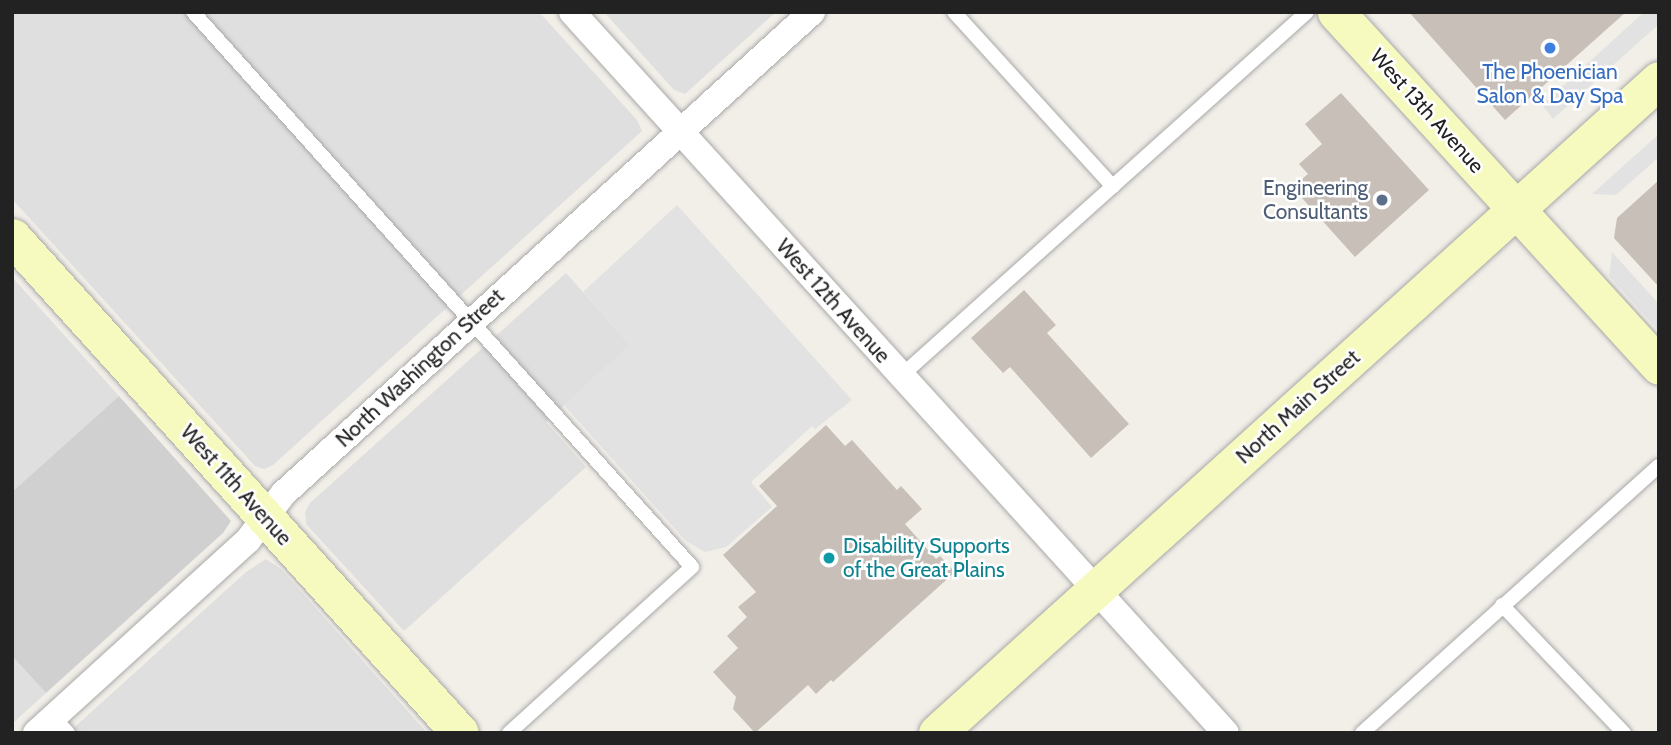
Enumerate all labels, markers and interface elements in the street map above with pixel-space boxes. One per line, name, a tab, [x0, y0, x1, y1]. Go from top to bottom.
marker: The Phoenician Salon & Day Spa	[1542, 40, 1558, 56]
street label: West 13th Avenue	[1365, 44, 1489, 178]
place label: The Phoenician Salon & Day Spa	[1477, 59, 1623, 109]
place label: Engineering Consultants	[1263, 175, 1368, 225]
marker: Engineering Consultants	[1374, 192, 1390, 208]
street label: West 12th Avenue	[771, 234, 895, 368]
street label: North Washington Street	[331, 284, 509, 452]
street label: North Main Street	[1231, 345, 1365, 469]
street label: West 11th Avenue	[175, 419, 297, 551]
place label: Disability Supports of the Great Plains	[843, 533, 1010, 583]
marker: Disability Supports of the Great Plains	[821, 550, 837, 566]

